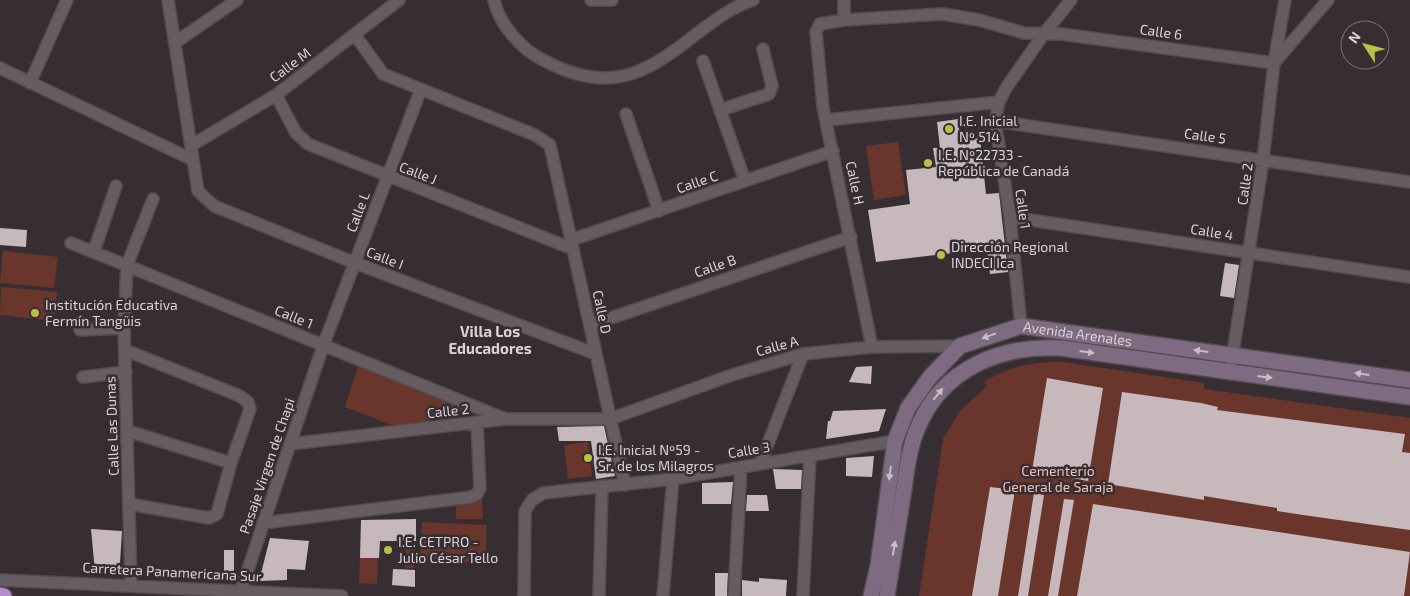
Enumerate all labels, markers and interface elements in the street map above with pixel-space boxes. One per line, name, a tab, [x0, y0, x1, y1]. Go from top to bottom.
street label: Calle 6	[1139, 20, 1183, 43]
north arrow	[1340, 20, 1390, 70]
text: N	[1344, 28, 1364, 46]
street label: Calle M	[266, 44, 314, 86]
place label: I.E. Inicial Nº 514	[959, 112, 1018, 145]
marker: I.E. Inicial Nº 514	[943, 123, 955, 135]
street label: Calle 5	[1183, 124, 1227, 147]
place label: I.E. Nº22733 - República de Canadá	[938, 146, 1069, 179]
marker: I.E. Nº22733 - República de Canadá	[922, 157, 934, 169]
street label: Calle J	[397, 158, 439, 187]
street label: Calle H	[843, 160, 868, 206]
street label: Calle 2	[1233, 162, 1256, 206]
street label: Calle C	[674, 167, 720, 197]
street label: Calle 1	[1012, 188, 1035, 230]
street label: Calle L	[342, 189, 373, 234]
street label: Calle 4	[1189, 220, 1235, 243]
place label: Dirección Regional INDECI Ica	[951, 238, 1069, 271]
street label: Calle I	[364, 243, 406, 272]
marker: Dirección Regional INDECI Ica	[935, 249, 947, 261]
street label: Calle B	[692, 250, 738, 281]
street label: Calle D	[590, 289, 615, 335]
place label: Institución Educativa Fermín Tangüis	[45, 296, 178, 329]
street label: Calle 1	[272, 301, 316, 332]
marker: Institución Educativa Fermín Tangüis	[29, 307, 41, 319]
street label: Avenida Arenales	[1022, 317, 1133, 349]
district label: Villa Los Educadores	[448, 322, 532, 357]
street label: Calle A	[754, 332, 800, 359]
one-way arrow	[981, 332, 996, 340]
one-way arrow	[1192, 347, 1208, 355]
one-way arrow	[1079, 348, 1095, 356]
one-way arrow	[1353, 369, 1369, 377]
one-way arrow	[1257, 373, 1273, 381]
street label: Calle Las Dunas	[101, 376, 122, 476]
one-way arrow	[933, 387, 944, 400]
street label: Pasaje Virgen de Chapi	[235, 396, 298, 536]
street label: Calle 2	[426, 400, 470, 421]
street label: Calle 3	[727, 438, 771, 461]
place label: I.E. Inicial Nº59 - Sr. de los Milagros	[598, 441, 714, 474]
marker: I.E. Inicial Nº59 - Sr. de los Milagros	[582, 452, 594, 464]
park label: Cementerio General de Saraja	[1003, 462, 1113, 495]
one-way arrow	[886, 465, 894, 481]
place label: I.E. CETPRO - Julio César Tello	[398, 533, 498, 566]
one-way arrow	[891, 539, 899, 555]
marker: I.E. CETPRO - Julio César Tello	[382, 544, 394, 556]
street label: Carretera Panamericana Sur	[82, 558, 262, 585]

